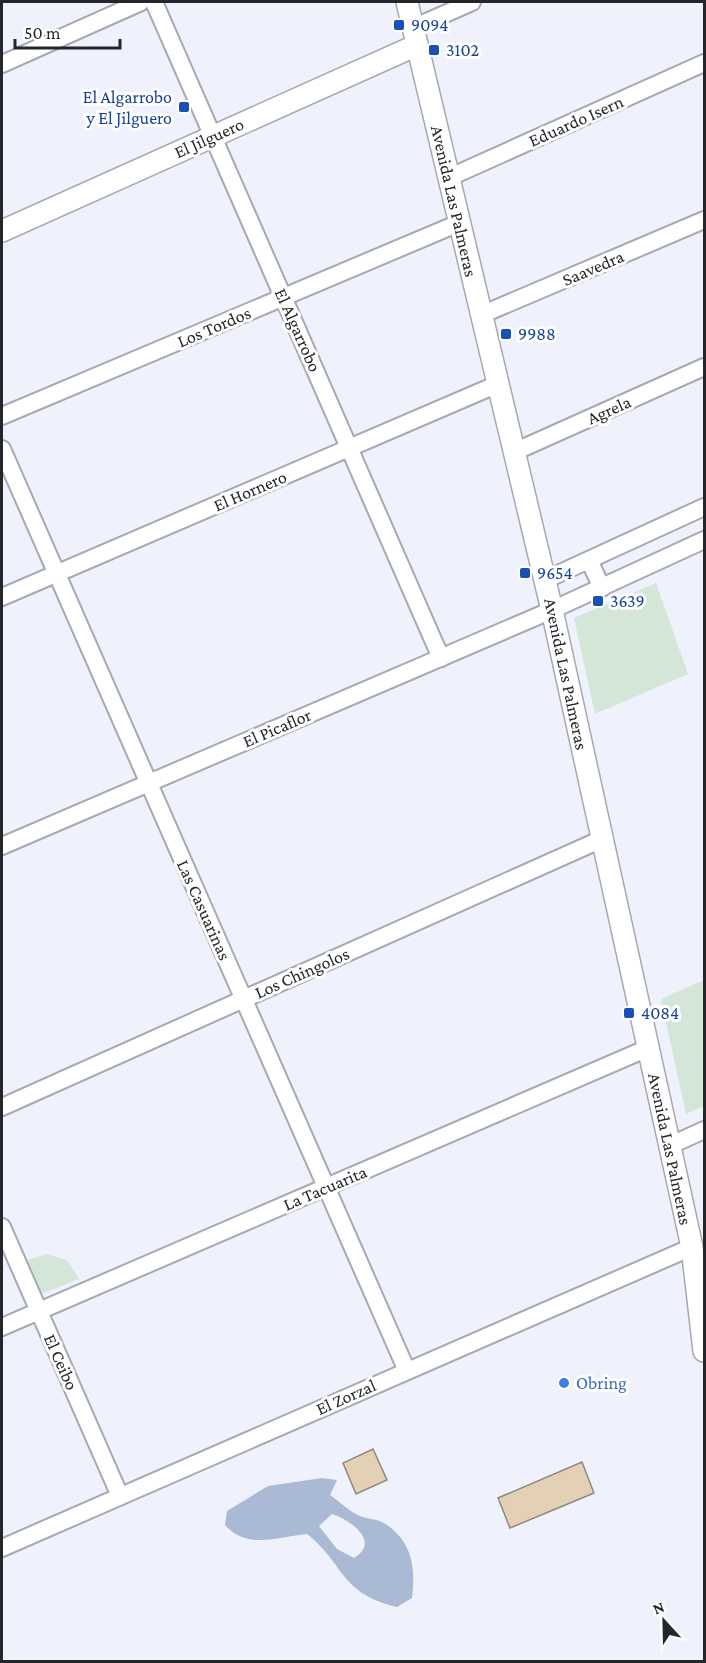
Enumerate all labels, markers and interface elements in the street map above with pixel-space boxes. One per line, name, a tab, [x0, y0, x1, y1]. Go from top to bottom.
scale bar	[15, 12, 120, 50]
place label: 9094	[411, 15, 448, 35]
marker: 9094	[392, 18, 406, 32]
text: 50 m	[24, 23, 61, 43]
place label: 3102	[446, 40, 479, 60]
marker: 3102	[427, 43, 441, 57]
place label: El Algarrobo y El Jilguero	[83, 87, 172, 128]
street label: Eduardo Isern	[526, 91, 627, 151]
marker: El Algarrobo y El Jilguero	[177, 100, 191, 114]
street label: El Jilguero	[171, 114, 247, 162]
street label: Avenida Las Palmeras	[427, 123, 481, 279]
street label: Saavedra	[559, 246, 627, 290]
street label: El Algarrobo	[271, 285, 325, 375]
street label: Los Tordos	[174, 303, 254, 351]
place label: 9988	[518, 324, 556, 344]
marker: 9988	[499, 327, 513, 341]
street label: Agrela	[584, 392, 634, 428]
street label: El Hornero	[210, 467, 290, 515]
place label: 9654	[537, 563, 573, 583]
marker: 9654	[518, 566, 532, 580]
place label: 3639	[610, 591, 645, 611]
marker: 3639	[591, 594, 605, 608]
street label: Avenida Las Palmeras	[540, 596, 592, 752]
street label: El Picaflor	[240, 704, 315, 751]
street label: Las Casuarinas	[173, 857, 235, 963]
street label: Los Chingolos	[252, 943, 352, 1003]
place label: 4084	[641, 1003, 679, 1023]
marker: 4084	[622, 1006, 636, 1020]
street label: Avenida Las Palmeras	[644, 1071, 696, 1227]
street label: La Tacuarita	[280, 1161, 370, 1215]
street label: El Ceibo	[40, 1331, 82, 1393]
place label: Obring	[576, 1373, 627, 1393]
street label: El Zorzal	[313, 1375, 379, 1419]
marker: Obring	[557, 1376, 571, 1390]
north arrow	[634, 1591, 694, 1651]
text: N	[650, 1598, 667, 1617]

